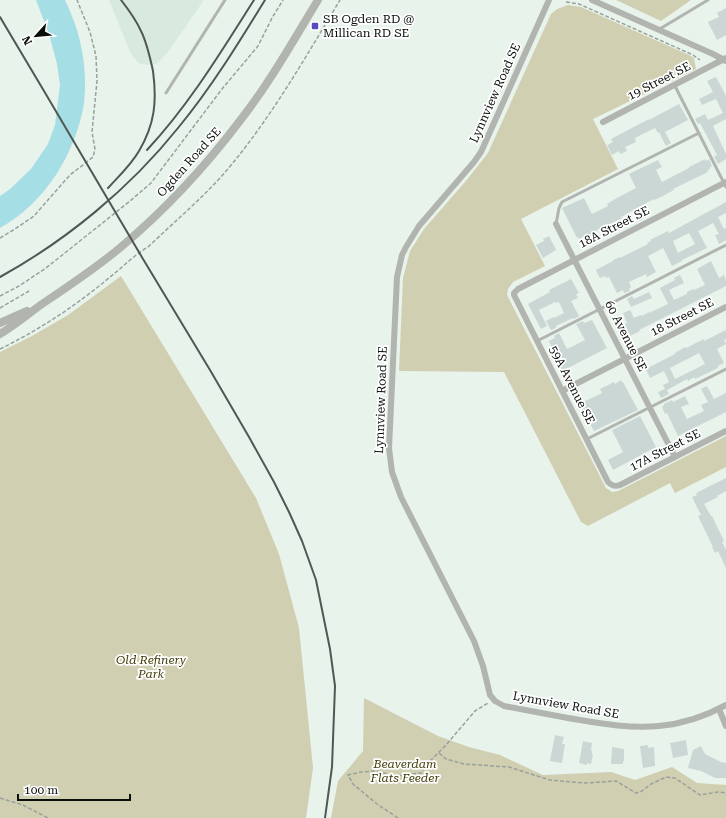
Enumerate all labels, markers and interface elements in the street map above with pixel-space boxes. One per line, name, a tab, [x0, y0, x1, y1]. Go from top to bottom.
place label: SB Ogden RD @ Millican RD SE	[323, 12, 414, 40]
north arrow	[16, 16, 56, 56]
marker: SB Ogden RD @ Millican RD SE	[310, 21, 320, 31]
text: N	[20, 33, 35, 47]
street label: Lynnview Road SE	[467, 41, 523, 145]
street label: 19 Street SE	[625, 59, 693, 103]
street label: Ogden Road SE	[154, 124, 224, 200]
street label: 18A Street SE	[576, 203, 652, 251]
street label: 18 Street SE	[648, 295, 716, 339]
street label: 60 Avenue SE	[602, 298, 650, 374]
street label: 59A Avenue SE	[546, 343, 598, 427]
street label: Lynnview Road SE	[372, 346, 390, 454]
street label: 17A Street SE	[627, 426, 703, 474]
park label: Old Refinery Park	[116, 653, 187, 681]
street label: Lynnview Road SE	[512, 689, 620, 721]
park label: Beaverdam Flats Feeder	[370, 757, 439, 785]
scale bar	[18, 776, 130, 802]
text: 100 m	[24, 783, 58, 797]

